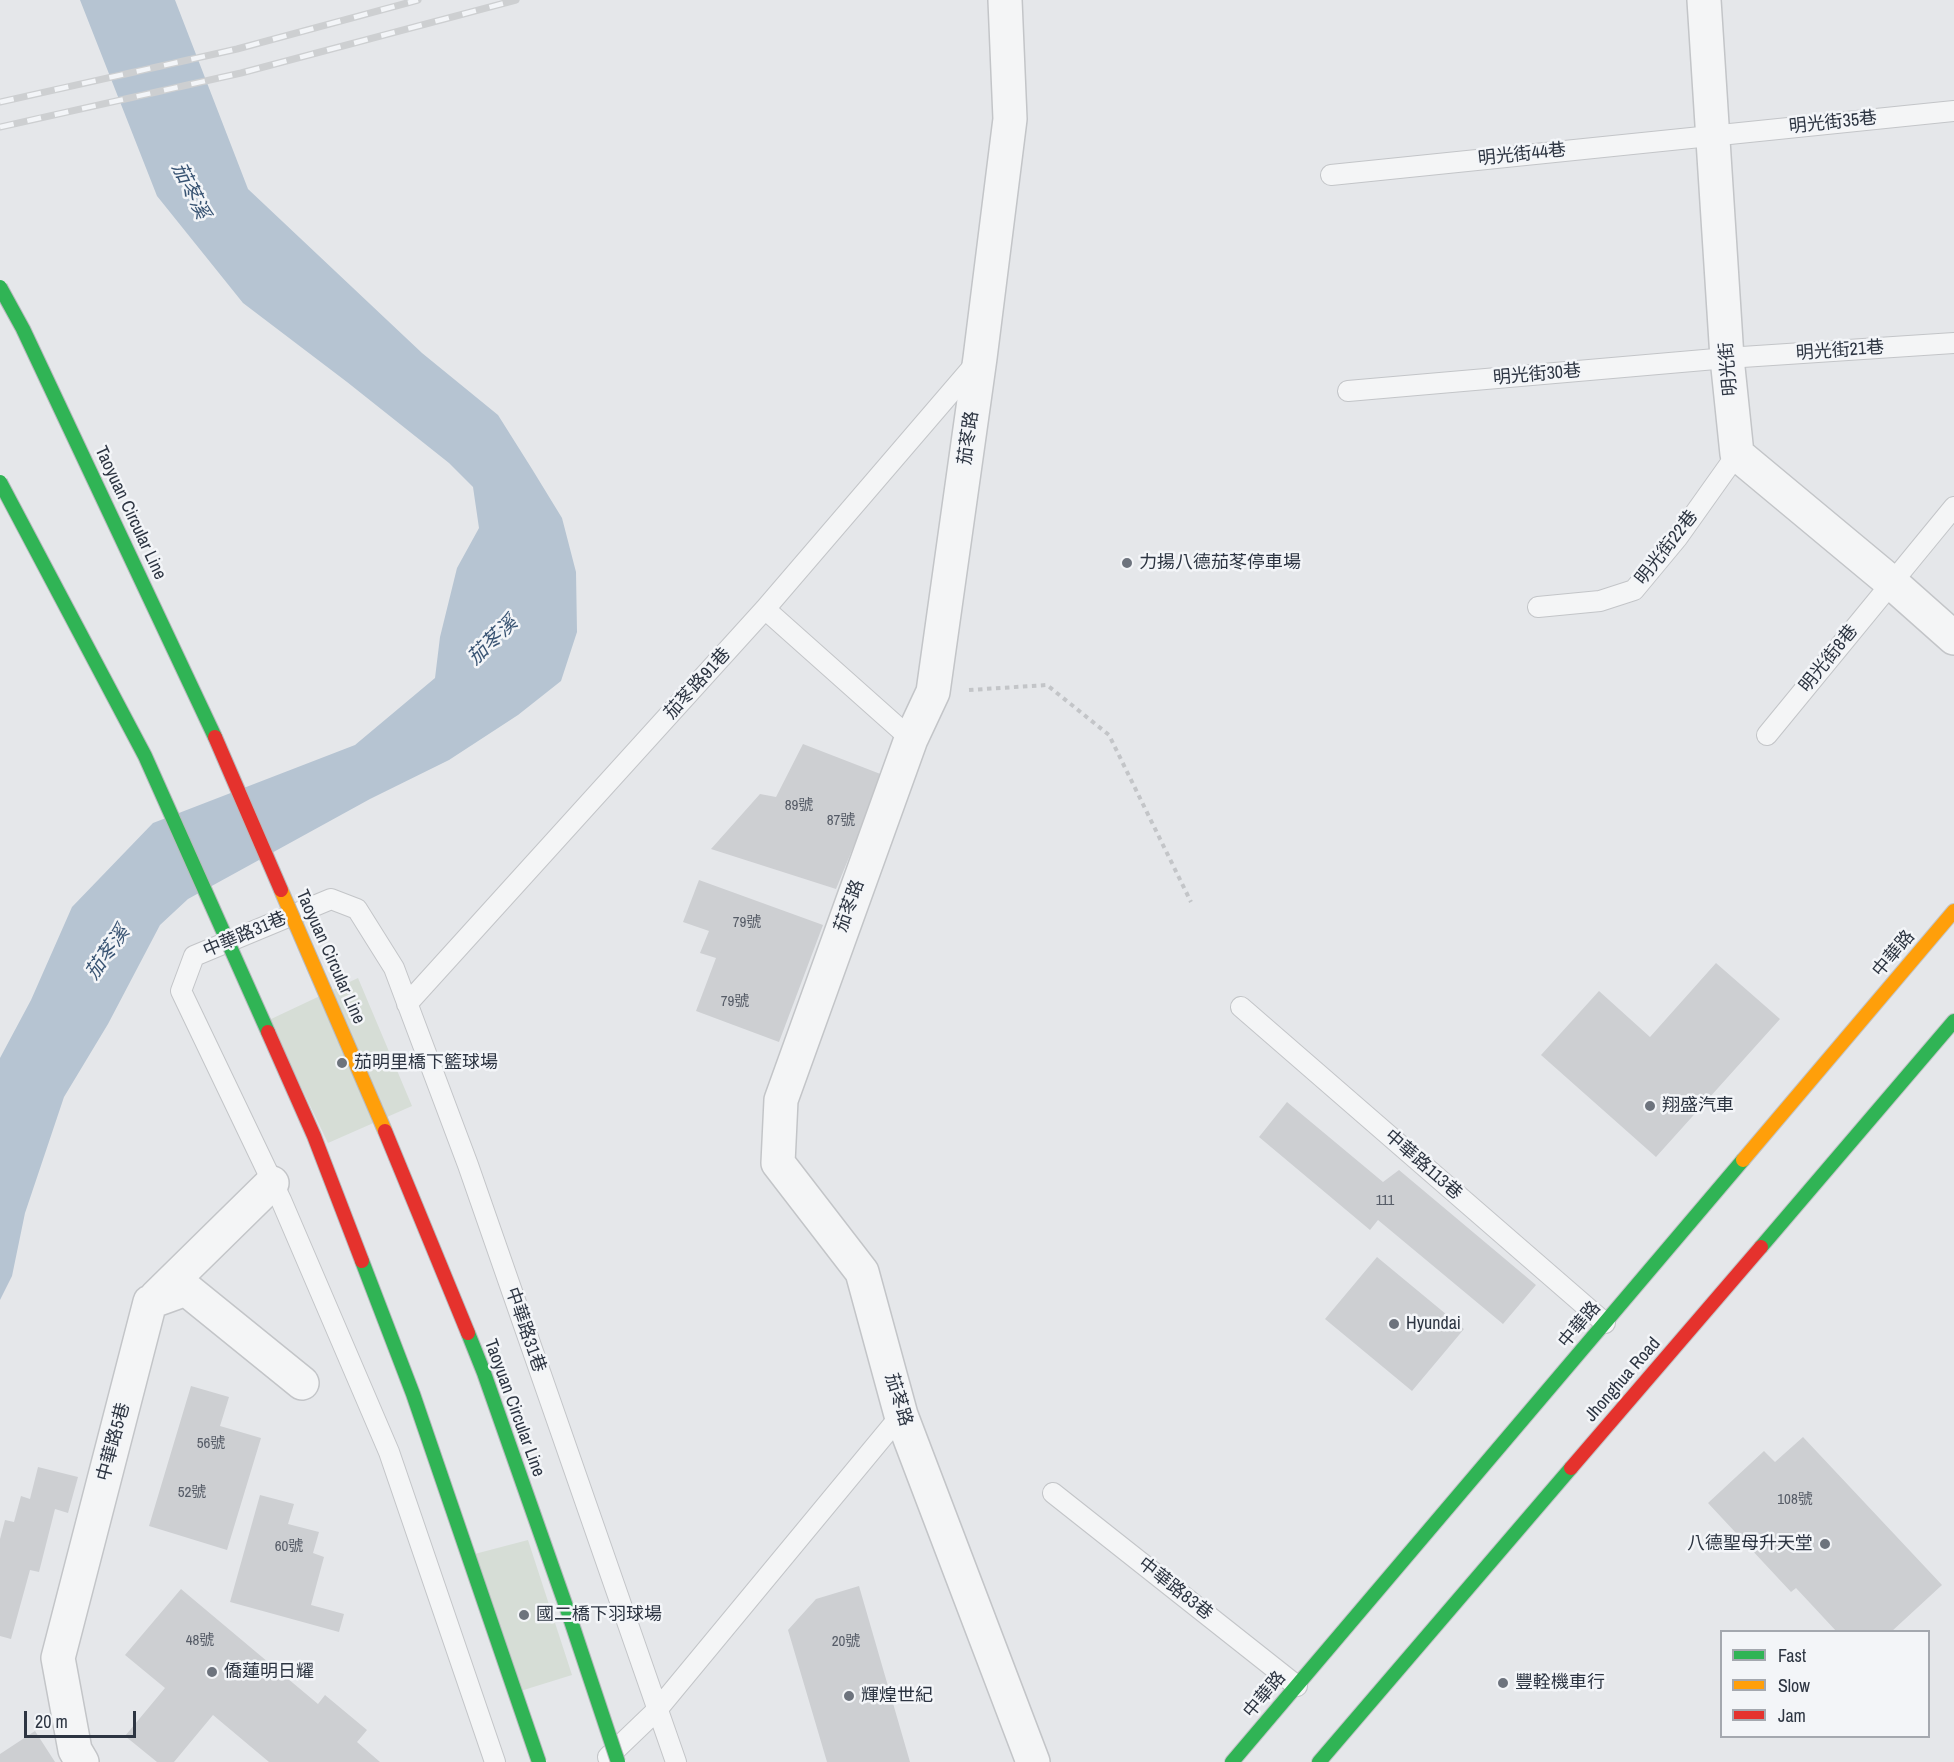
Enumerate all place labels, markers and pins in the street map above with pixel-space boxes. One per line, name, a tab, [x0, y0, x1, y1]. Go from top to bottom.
place label: 力揚八德茄苳停車場	[1139, 552, 1301, 574]
marker: 力揚八德茄苳停車場	[1120, 556, 1134, 570]
place label: 茄明里橋下籃球場	[354, 1052, 498, 1074]
marker: 茄明里橋下籃球場	[335, 1056, 349, 1070]
place label: 翔盛汽車	[1662, 1095, 1734, 1117]
marker: 翔盛汽車	[1643, 1099, 1657, 1113]
place label: Hyundai	[1406, 1313, 1461, 1335]
marker: Hyundai	[1387, 1317, 1401, 1331]
place label: 八德聖母升天堂	[1687, 1533, 1813, 1555]
marker: 八德聖母升天堂	[1818, 1537, 1832, 1551]
place label: 國二橋下羽球場	[536, 1604, 662, 1626]
marker: 國二橋下羽球場	[517, 1608, 531, 1622]
place label: 僑蓮明日耀	[224, 1661, 314, 1683]
marker: 僑蓮明日耀	[205, 1665, 219, 1679]
place label: 豐輇機車行	[1515, 1672, 1605, 1694]
marker: 豐輇機車行	[1496, 1676, 1510, 1690]
place label: 輝煌世紀	[861, 1685, 933, 1707]
marker: 輝煌世紀	[842, 1689, 856, 1703]

